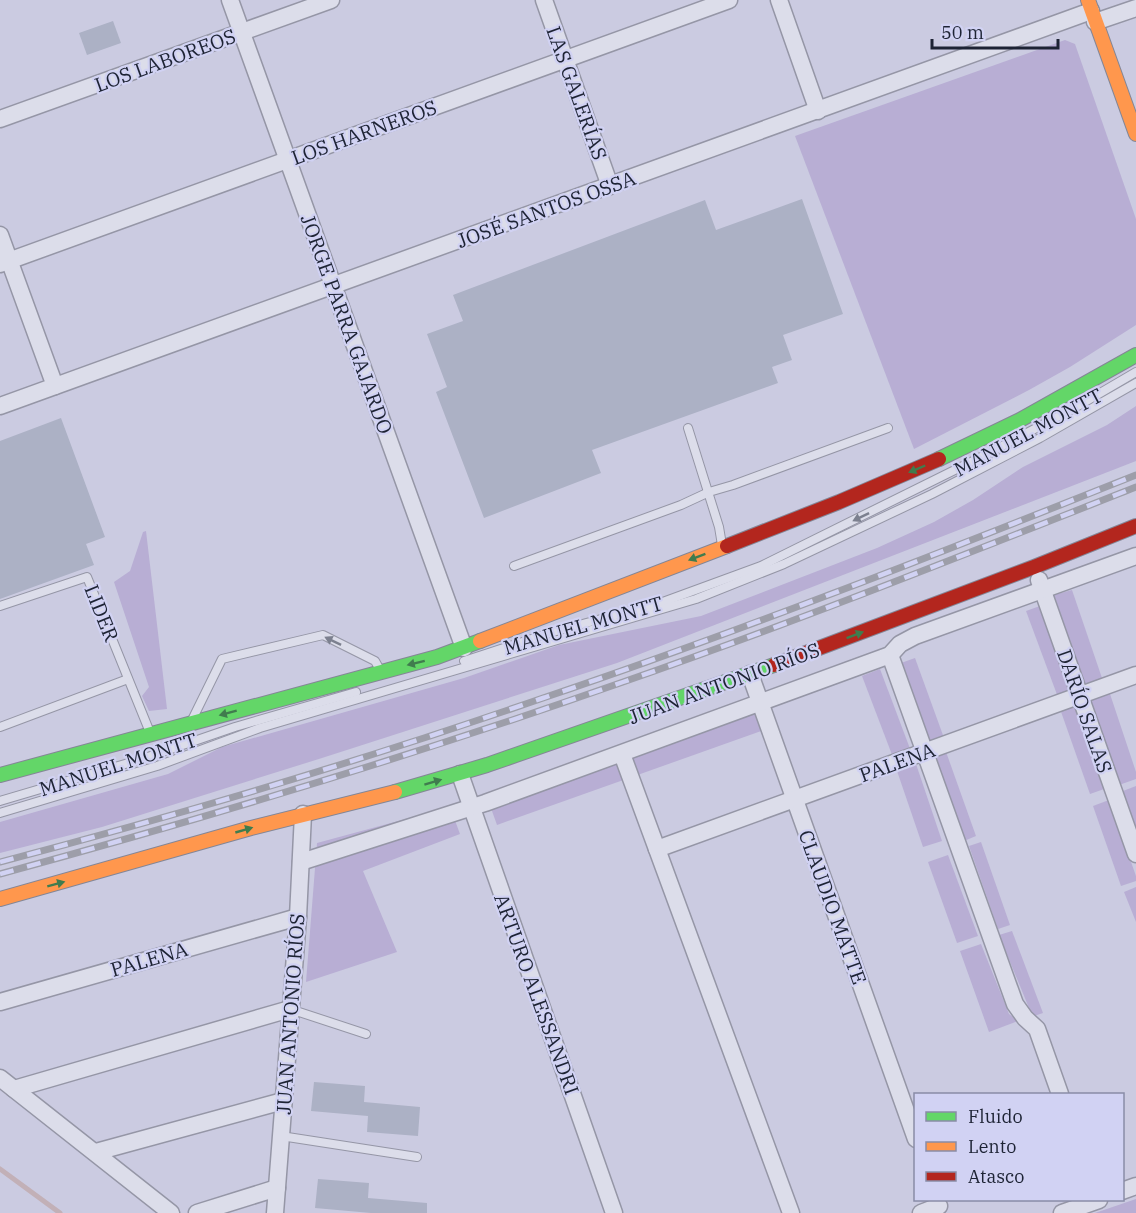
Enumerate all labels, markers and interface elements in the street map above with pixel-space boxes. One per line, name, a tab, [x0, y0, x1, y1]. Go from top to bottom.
scale bar	[932, 12, 1058, 50]
text: 50 m	[941, 21, 984, 44]
street label: LOS LABOREOS	[91, 22, 239, 98]
street label: LAS GALERÍAS	[540, 22, 614, 164]
street label: LOS HARNEROS	[288, 93, 440, 171]
street label: JOSÉ SANTOS OSSA	[453, 164, 639, 254]
street label: JORGE PARRA GAJARDO	[295, 210, 399, 438]
street label: MANUEL MONTT	[949, 381, 1107, 483]
one-way arrow	[907, 464, 925, 474]
one-way arrow	[853, 512, 870, 521]
one-way arrow	[688, 553, 706, 563]
street label: LIDER	[78, 581, 126, 646]
street label: MANUEL MONTT	[500, 589, 666, 661]
one-way arrow	[846, 630, 864, 639]
one-way arrow	[325, 636, 342, 645]
street label: JUAN ANTONIO RÍOS	[625, 636, 823, 730]
street label: DARÍO SALAS	[1051, 645, 1119, 777]
one-way arrow	[407, 658, 425, 668]
one-way arrow	[219, 709, 237, 718]
street label: MANUEL MONTT	[36, 726, 200, 802]
street label: PALENA	[855, 736, 939, 788]
one-way arrow	[424, 777, 442, 786]
one-way arrow	[235, 825, 253, 834]
street label: CLAUDIO MATTE	[793, 826, 873, 988]
one-way arrow	[48, 879, 66, 888]
street label: ARTURO ALESSANDRI	[488, 890, 586, 1098]
street label: JUAN ANTONIO RÍOS	[270, 912, 310, 1116]
street label: PALENA	[107, 935, 191, 983]
legend	[914, 1093, 1124, 1201]
text: Fluido	[968, 1105, 1023, 1128]
text: Lento	[968, 1135, 1016, 1158]
text: Atasco	[968, 1165, 1024, 1188]

